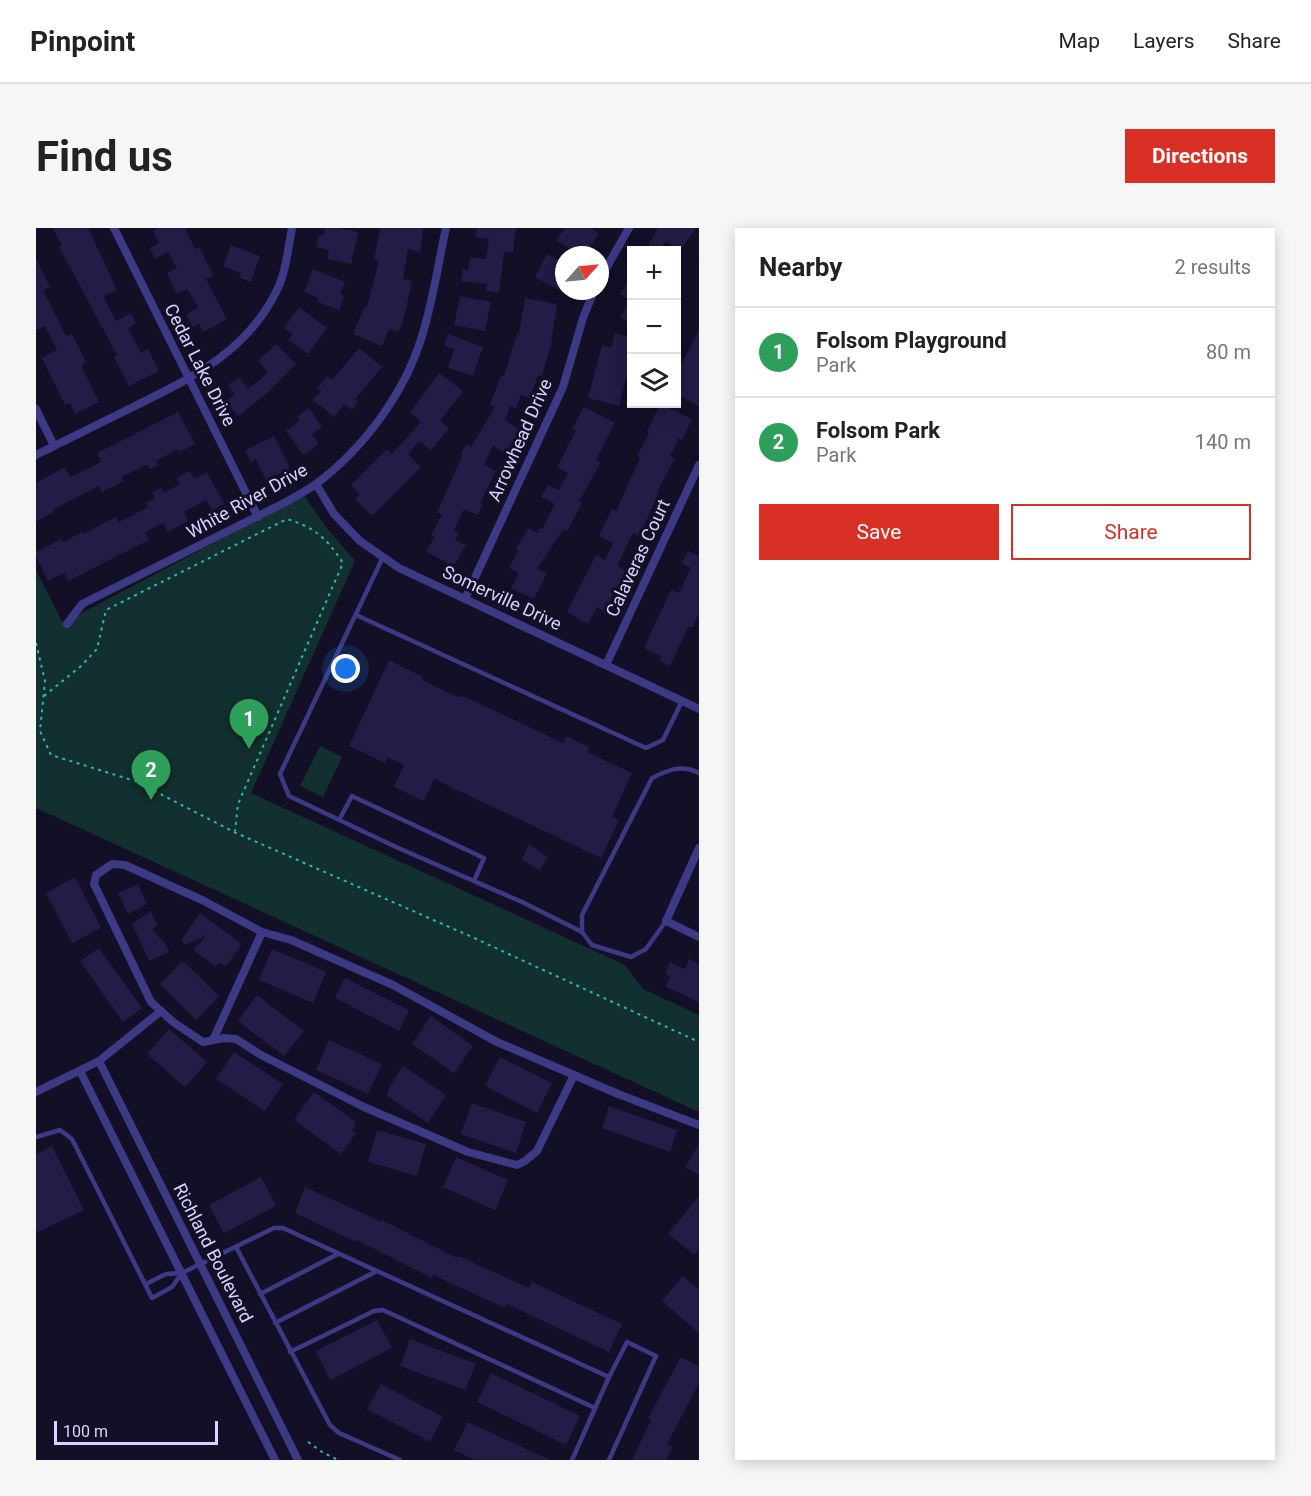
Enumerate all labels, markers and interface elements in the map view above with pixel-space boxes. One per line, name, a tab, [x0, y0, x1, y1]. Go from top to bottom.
text: Pinpoint	[30, 25, 135, 58]
text: Map	[1058, 29, 1100, 53]
text: Layers	[1133, 29, 1194, 53]
text: Share	[1227, 29, 1281, 53]
button: Directions	[1125, 129, 1275, 183]
text: Find us	[36, 132, 173, 181]
north arrow	[555, 246, 609, 300]
map controls	[627, 246, 681, 408]
button: +	[627, 246, 681, 300]
text: Nearby	[759, 252, 842, 282]
text: 2 results	[1175, 255, 1251, 279]
street label: Cedar Lake Drive	[161, 300, 240, 430]
button: −	[627, 300, 681, 354]
text: Folsom Playground	[816, 328, 1007, 353]
text: 1	[773, 340, 784, 364]
text: 80 m	[1206, 340, 1251, 364]
text: Park	[816, 353, 856, 377]
button: layers	[627, 354, 681, 408]
street label: Arrowhead Drive	[483, 375, 556, 504]
text: Folsom Park	[816, 418, 940, 443]
text: 2	[773, 430, 784, 454]
text: 140 m	[1195, 430, 1251, 454]
text: Park	[816, 443, 856, 467]
street label: White River Drive	[183, 459, 311, 542]
street label: Calaveras Court	[601, 496, 674, 620]
button: Save	[759, 504, 999, 560]
button: Share	[1011, 504, 1251, 560]
street label: Somerville Drive	[439, 561, 565, 634]
your location	[331, 654, 360, 683]
pin: 1	[230, 700, 268, 749]
pin: 2	[132, 750, 170, 800]
street label: Richland Boulevard	[169, 1180, 258, 1326]
scale bar	[54, 1418, 218, 1446]
text: 100 m	[63, 1422, 108, 1441]

